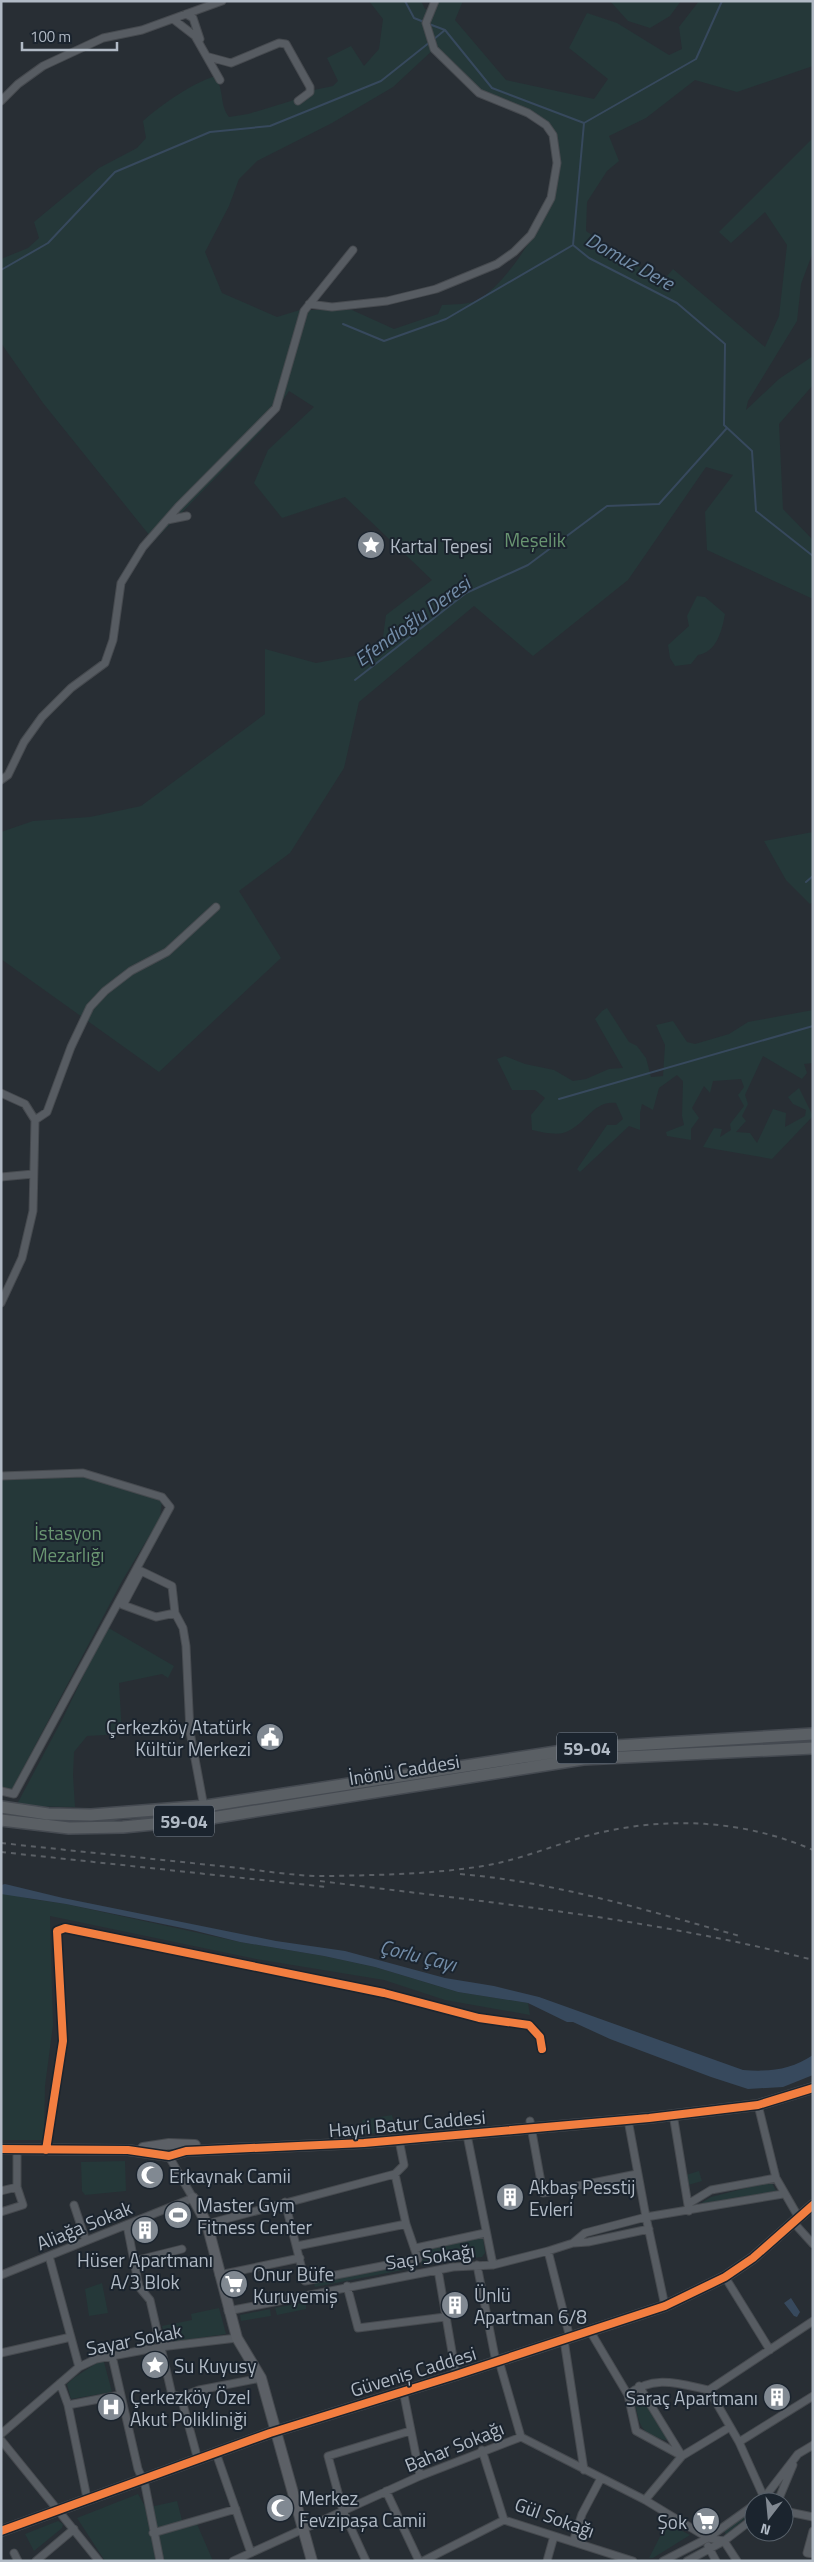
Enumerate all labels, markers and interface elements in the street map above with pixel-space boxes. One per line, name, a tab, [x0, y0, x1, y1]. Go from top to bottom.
scale bar	[22, 20, 118, 52]
text: 100 m	[30, 25, 71, 48]
water label: Domuz Dere	[580, 224, 681, 299]
park label: Meşelik	[504, 525, 566, 554]
place icon: Kartal Tepesi	[356, 530, 386, 560]
place label: Kartal Tepesi	[390, 531, 492, 560]
water label: Efendioğlu Deresi	[348, 567, 479, 674]
park label: İstasyon Mezarlığı	[32, 1518, 104, 1569]
place label: Çerkezköy Atatürk Kültür Merkezi	[106, 1712, 251, 1763]
public building icon: Çerkezköy Atatürk Kültür Merkezi	[255, 1722, 285, 1752]
road number: 59-04	[557, 1732, 617, 1764]
street label: İnönü Caddesi	[346, 1746, 462, 1792]
road number: 59-04	[154, 1805, 214, 1836]
water label: Çorlu Çayı	[376, 1931, 461, 1980]
street label: Hayri Batur Caddesi	[327, 2102, 487, 2144]
mosque icon: Erkaynak Camii	[135, 2160, 165, 2190]
place label: Erkaynak Camii	[169, 2161, 291, 2190]
place label: Akbaş Pesstij Evleri	[529, 2172, 635, 2223]
building icon: Akbaş Pesstij Evleri	[495, 2182, 525, 2212]
place label: Master Gym Fitness Center	[197, 2190, 313, 2241]
street label: Aliağa Sokak	[32, 2193, 136, 2257]
sports icon: Master Gym Fitness Center	[163, 2200, 193, 2230]
building icon: Hüser Apartmanı A/3 Blok	[130, 2215, 160, 2245]
street label: Saçı Sokağı	[384, 2235, 476, 2277]
place label: Hüser Apartmanı A/3 Blok	[77, 2245, 213, 2296]
place label: Onur Büfe Kuruyemiş	[253, 2259, 338, 2310]
supermarket icon: Onur Büfe Kuruyemiş	[219, 2269, 249, 2299]
place label: Ünlü Apartman 6/8	[474, 2280, 587, 2331]
building icon: Ünlü Apartman 6/8	[440, 2290, 470, 2320]
street label: Sayar Sokak	[84, 2316, 184, 2362]
street label: Güveniş Caddesi	[346, 2338, 480, 2404]
place icon: Su Kuyusy	[140, 2350, 170, 2380]
place label: Su Kuyusy	[174, 2351, 256, 2380]
place label: Çerkezköy Özel Akut Polikliniği	[130, 2382, 251, 2433]
building icon: Saraç Apartmanı	[762, 2382, 792, 2412]
place label: Saraç Apartmanı	[626, 2383, 758, 2412]
hospital icon: Çerkezköy Özel Akut Polikliniği	[96, 2392, 126, 2422]
street label: Bahar Sokağı	[400, 2413, 508, 2479]
place label: Merkez Fevzipaşa Camii	[299, 2483, 426, 2534]
street label: Gül Sokağı	[511, 2489, 599, 2545]
north arrow	[744, 2492, 794, 2542]
mosque icon: Merkez Fevzipaşa Camii	[265, 2493, 295, 2523]
supermarket icon: Şok	[691, 2506, 721, 2536]
place label: Şok	[658, 2507, 687, 2536]
text: N	[758, 2519, 773, 2541]

